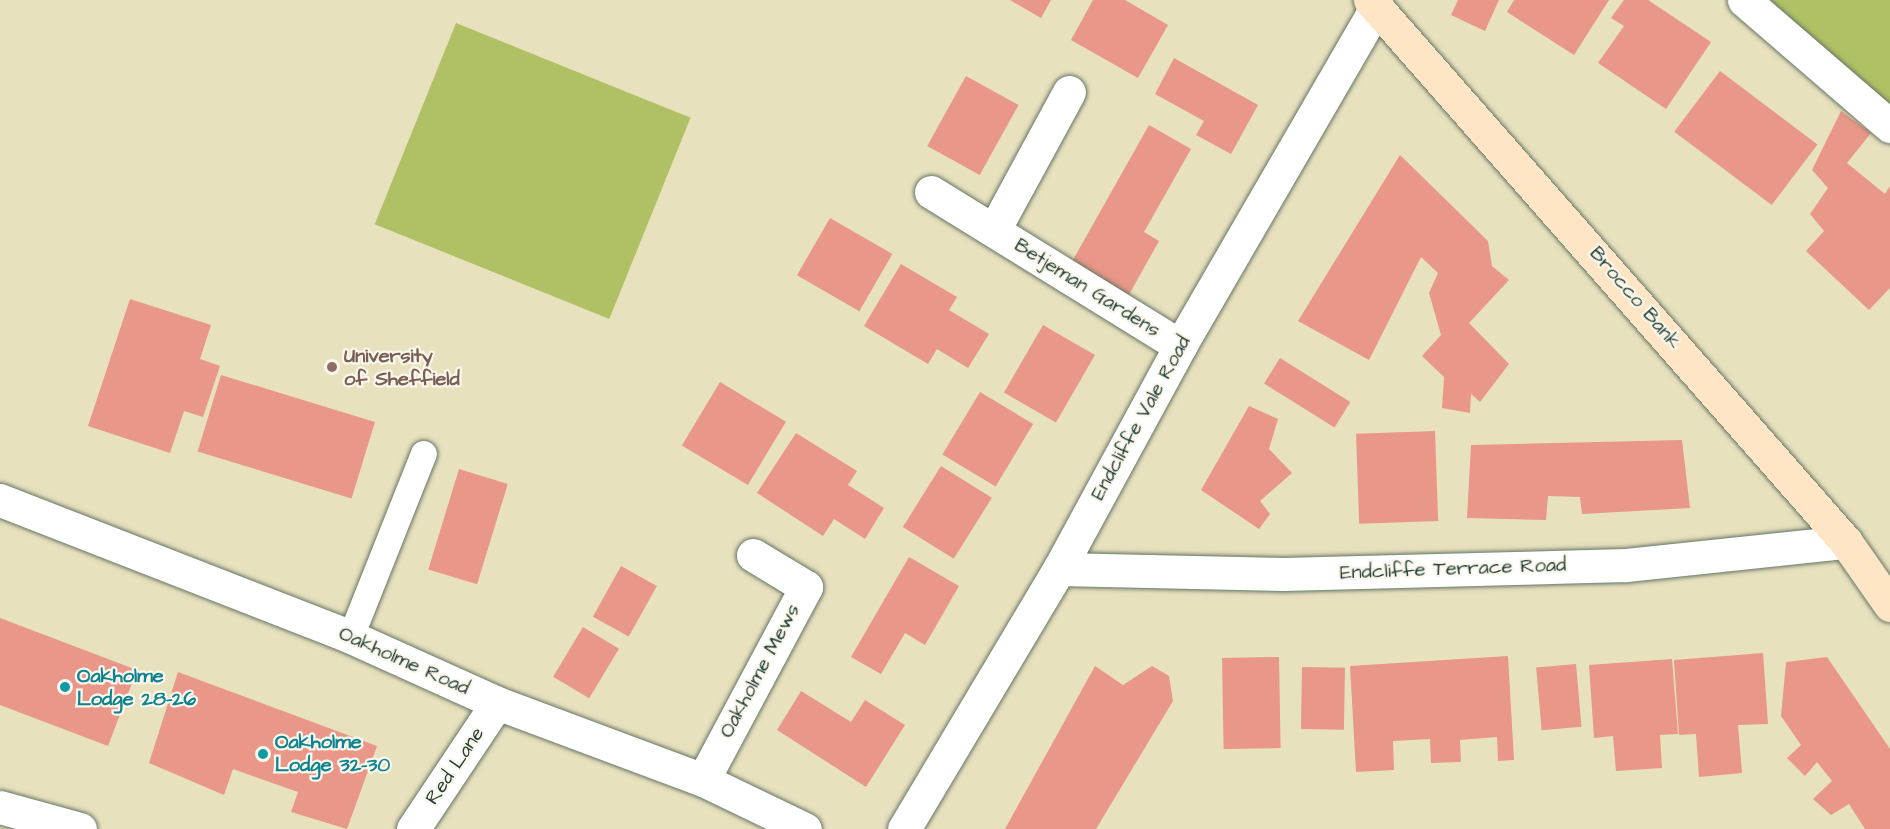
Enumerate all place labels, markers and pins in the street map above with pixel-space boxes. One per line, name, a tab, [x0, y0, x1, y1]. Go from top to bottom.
place label: University of Sheffield	[344, 344, 460, 391]
marker: University of Sheffield	[325, 360, 339, 374]
place label: Oakholme Lodge 28-26	[77, 664, 196, 711]
marker: Oakholme Lodge 28-26	[58, 680, 72, 694]
place label: Oakholme Lodge 32-30	[275, 730, 390, 777]
marker: Oakholme Lodge 32-30	[256, 747, 270, 761]

